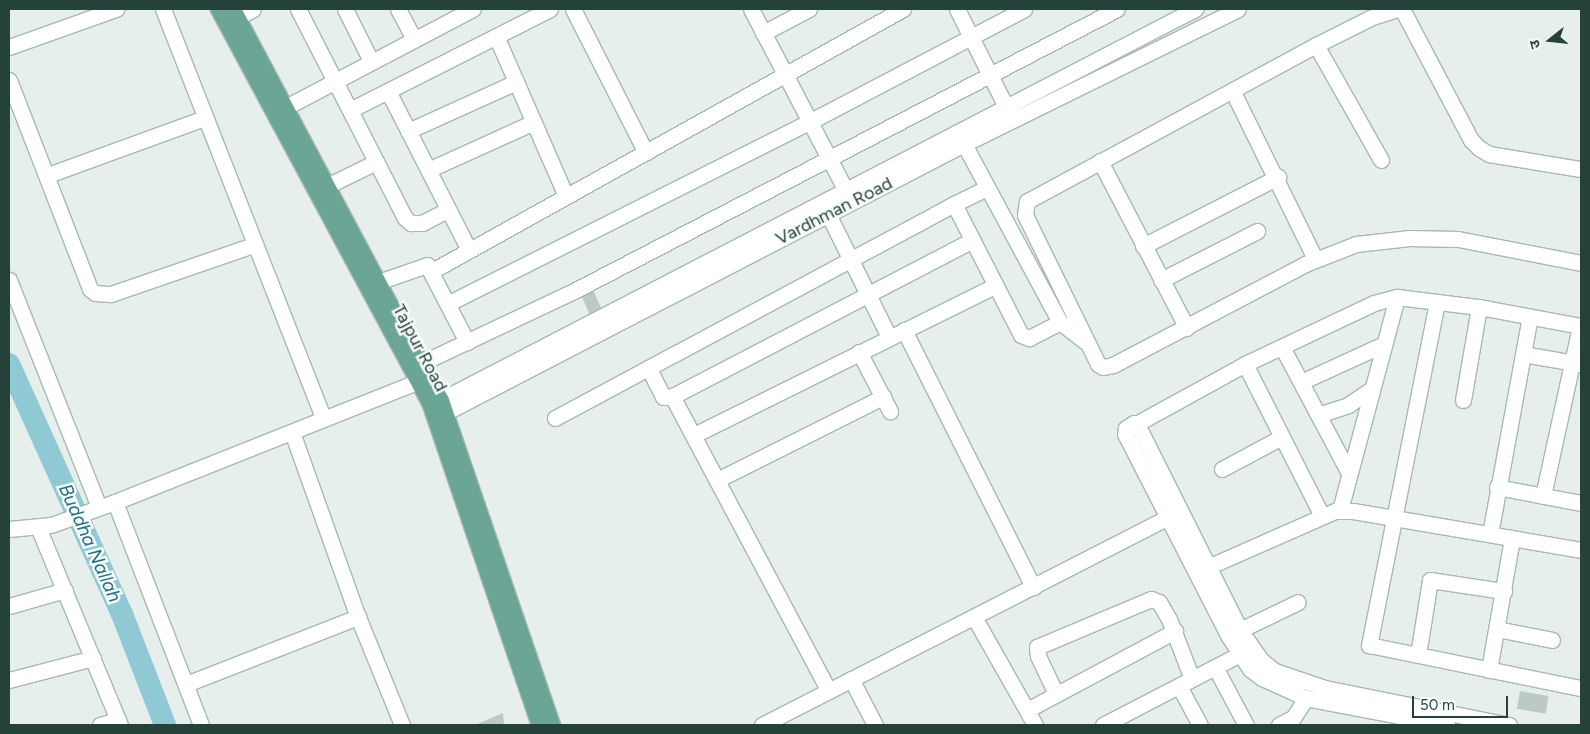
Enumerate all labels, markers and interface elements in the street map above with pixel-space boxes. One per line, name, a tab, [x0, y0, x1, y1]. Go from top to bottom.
north arrow	[1525, 15, 1575, 65]
text: उ	[1526, 38, 1544, 51]
street label: Vardhman Road	[772, 172, 896, 250]
street label: Tajpur Road	[388, 301, 452, 395]
water label: Buddha Nallah	[54, 480, 126, 606]
scale bar	[1415, 686, 1511, 718]
text: 50 m	[1420, 696, 1455, 714]

